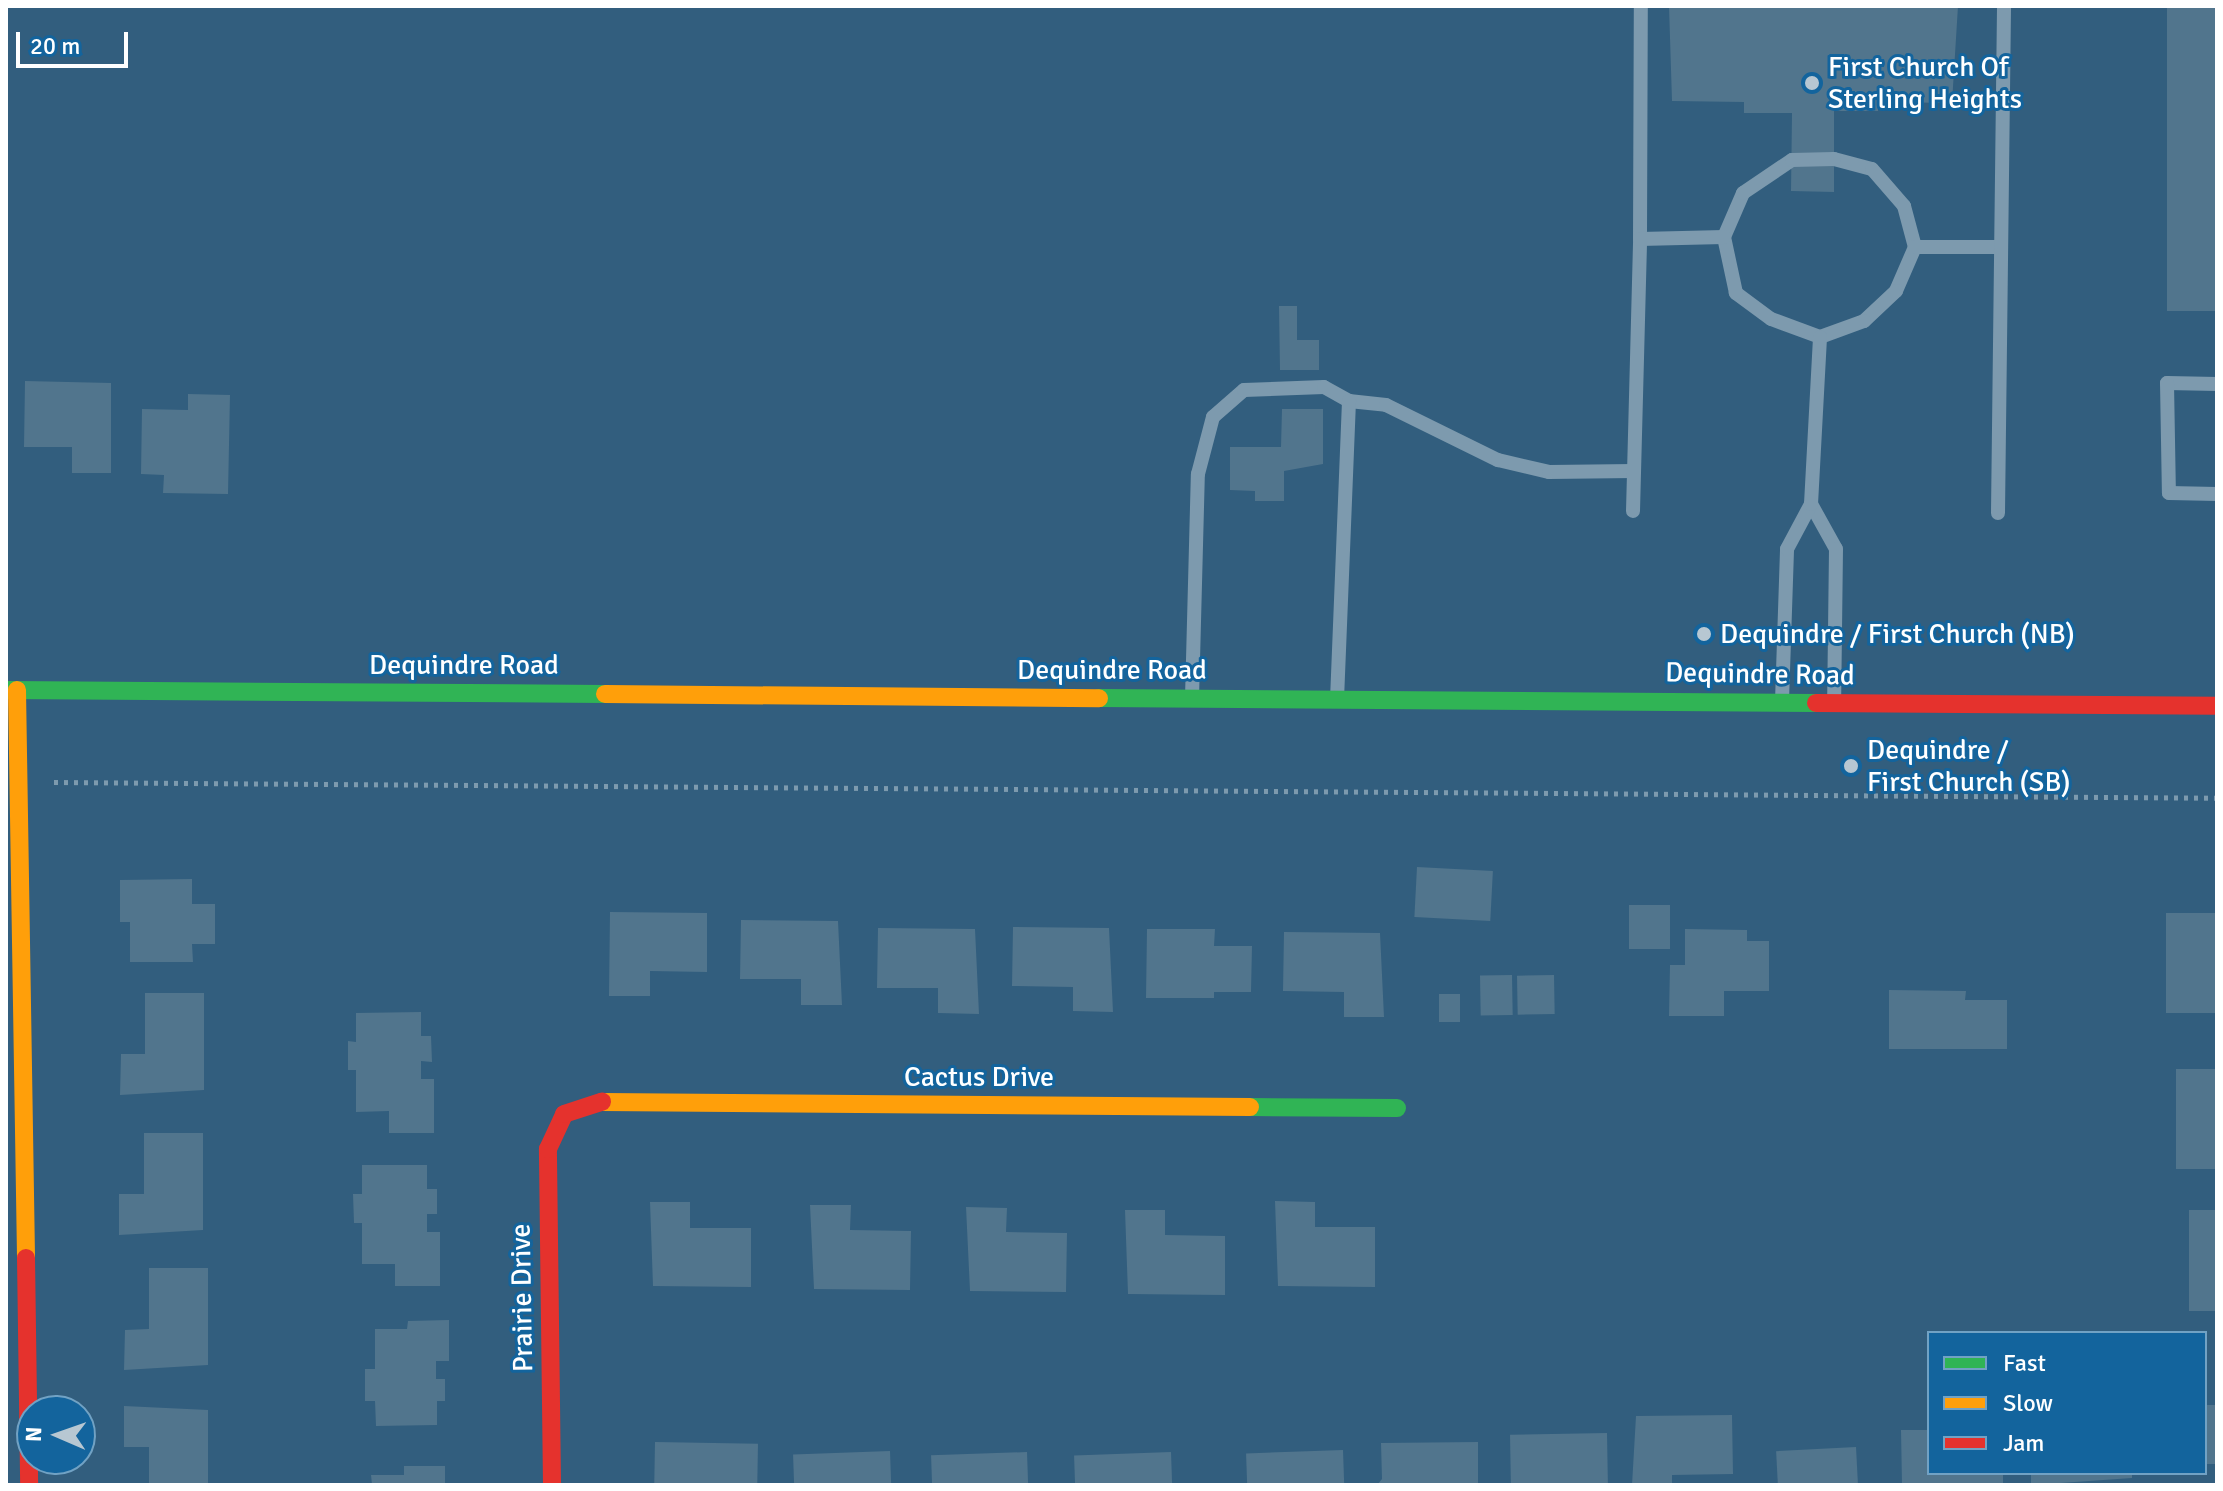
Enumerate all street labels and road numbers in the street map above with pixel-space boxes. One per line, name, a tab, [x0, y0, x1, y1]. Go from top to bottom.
street label: Dequindre Road	[369, 648, 559, 682]
street label: Dequindre Road	[1017, 653, 1207, 687]
street label: Dequindre Road	[1665, 656, 1855, 692]
street label: Cactus Drive	[904, 1060, 1054, 1094]
street label: Prairie Drive	[504, 1223, 540, 1373]

